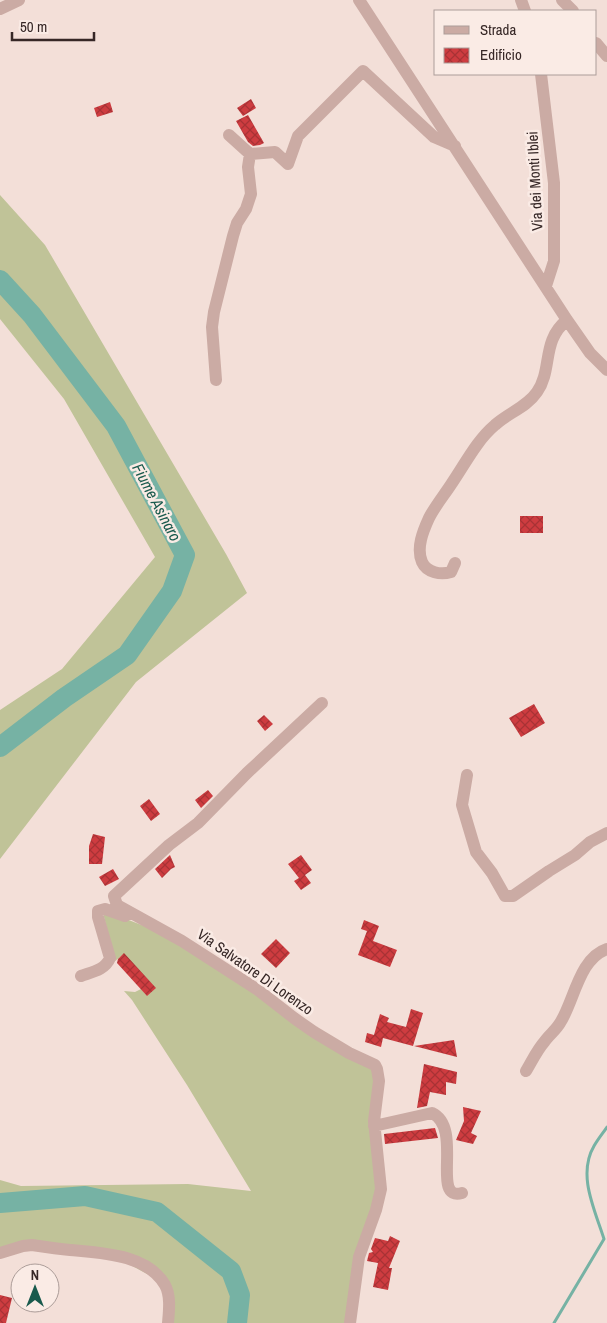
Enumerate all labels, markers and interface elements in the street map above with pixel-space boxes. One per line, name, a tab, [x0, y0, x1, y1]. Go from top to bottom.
scale bar	[12, 10, 95, 42]
legend	[434, 10, 597, 75]
text: 50 m	[20, 16, 47, 37]
text: Strada	[480, 19, 516, 40]
text: Edificio	[480, 44, 522, 65]
street label: Via dei Monti Iblei	[521, 131, 548, 231]
water label: Fiume Asinaro	[127, 459, 187, 545]
street label: Via Salvatore Di Lorenzo	[193, 924, 318, 1020]
north arrow	[10, 1263, 60, 1313]
text: N	[31, 1266, 39, 1284]

